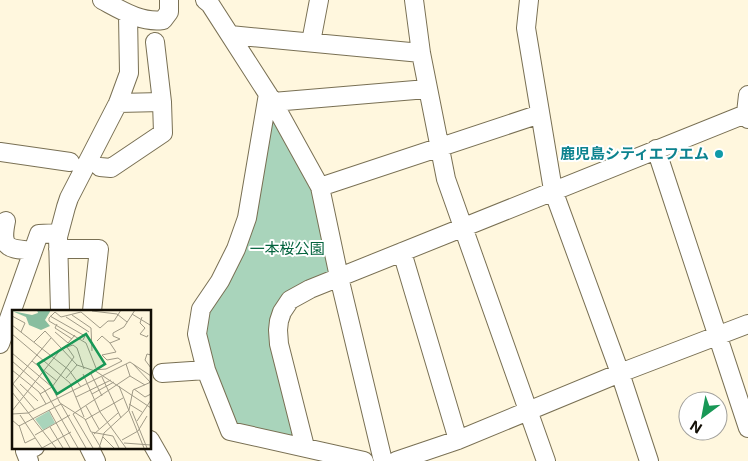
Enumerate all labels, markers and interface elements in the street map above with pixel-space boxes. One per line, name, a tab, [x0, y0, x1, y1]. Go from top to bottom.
place label: 鹿児島シティエフエム	[560, 144, 709, 163]
marker: 鹿児島シティエフエム	[713, 148, 725, 160]
park label: 一本桜公園	[249, 239, 325, 258]
inset map	[12, 310, 151, 448]
north arrow	[678, 391, 728, 441]
text: N	[687, 417, 705, 437]

